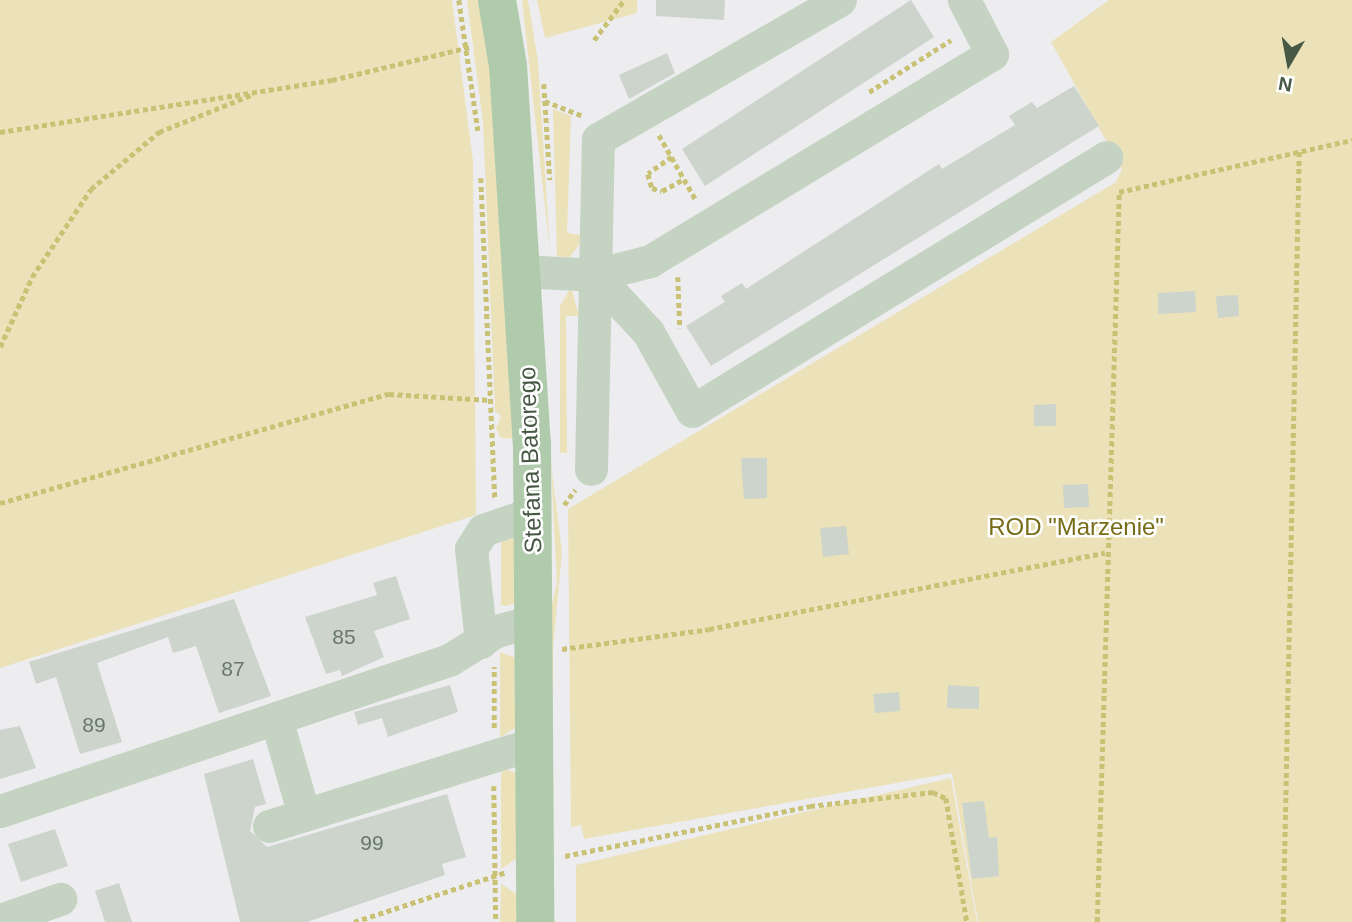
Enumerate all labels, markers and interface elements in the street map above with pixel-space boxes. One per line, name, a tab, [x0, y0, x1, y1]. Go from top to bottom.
north arrow	[1254, 28, 1324, 98]
text: N	[1277, 73, 1294, 96]
street label: Stefana Batorego	[512, 366, 548, 554]
park label: ROD "Marzenie"	[988, 513, 1164, 541]
house number: 85	[332, 624, 356, 650]
house number: 87	[221, 656, 245, 682]
house number: 89	[82, 712, 106, 738]
house number: 99	[360, 830, 384, 856]

